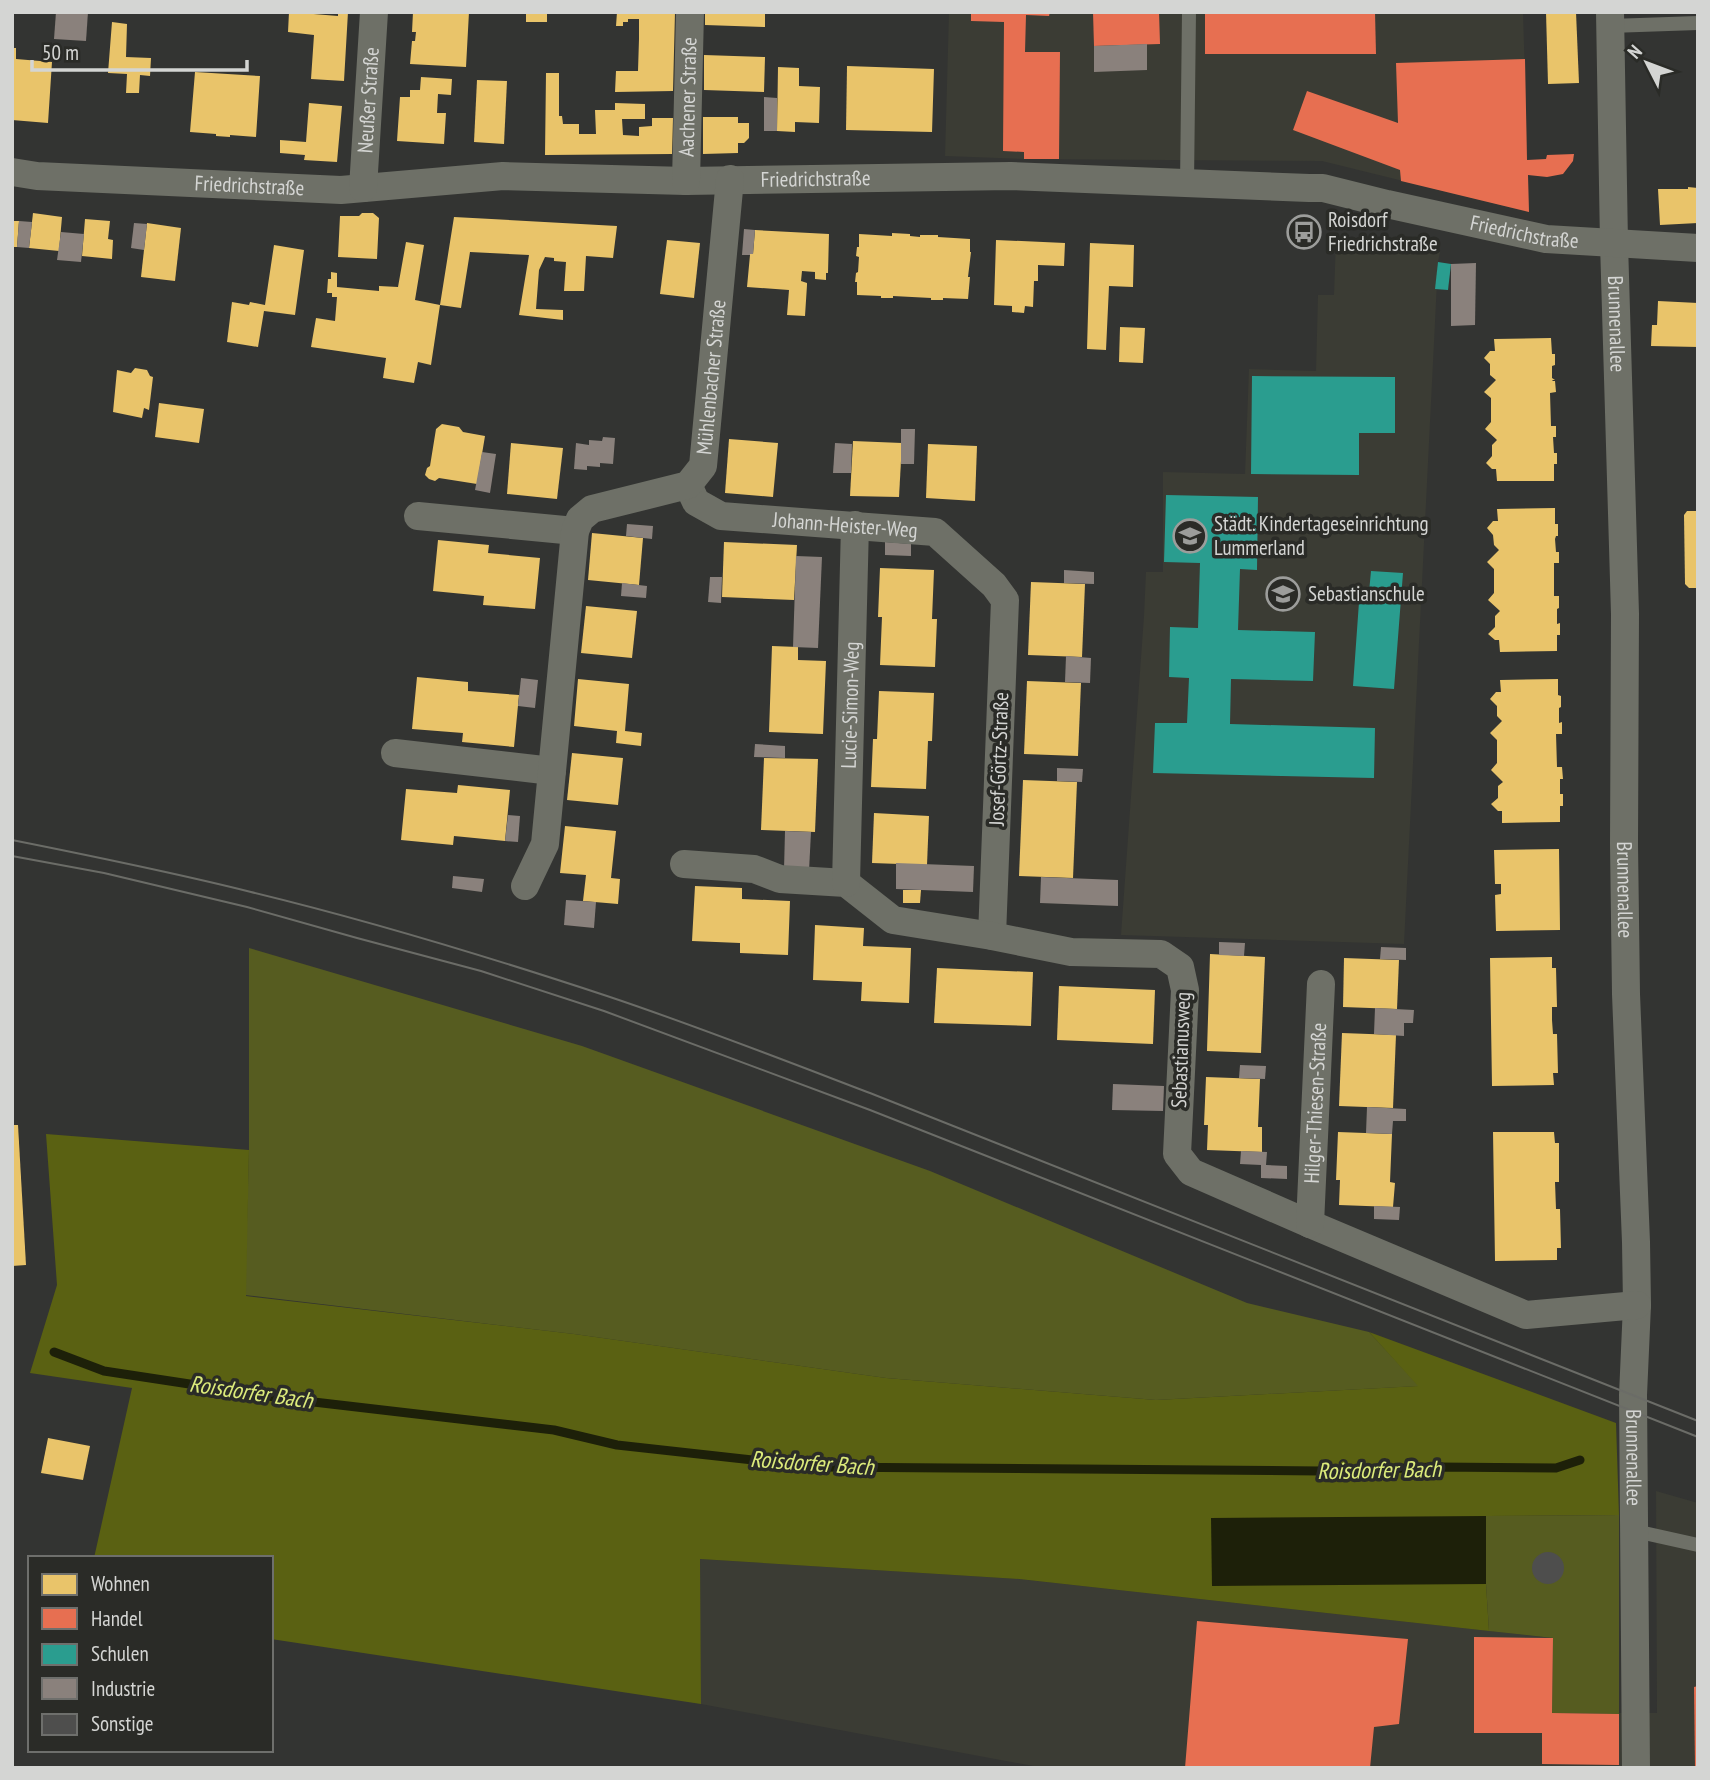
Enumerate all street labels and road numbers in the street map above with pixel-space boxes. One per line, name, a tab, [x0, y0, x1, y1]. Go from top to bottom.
street label: Aachener Straße	[673, 37, 702, 157]
street label: Neußer Straße	[351, 46, 385, 154]
street label: Friedrichstraße	[761, 164, 871, 193]
street label: Friedrichstraße	[194, 169, 305, 201]
street label: Friedrichstraße	[1468, 209, 1579, 254]
street label: Brunnenallee	[1602, 275, 1632, 373]
street label: Mühlenbacher Straße	[690, 298, 732, 456]
street label: Johann-Heister-Weg	[771, 506, 919, 544]
street label: Lucie-Simon-Weg	[835, 641, 865, 769]
street label: Josef-Görtz-Straße	[983, 692, 1014, 827]
street label: Brunnenallee	[1611, 841, 1639, 938]
street label: Sebastianusweg	[1165, 991, 1196, 1109]
street label: Hilger-Thiesen-Straße	[1298, 1022, 1332, 1184]
street label: Brunnenallee	[1620, 1409, 1648, 1506]

